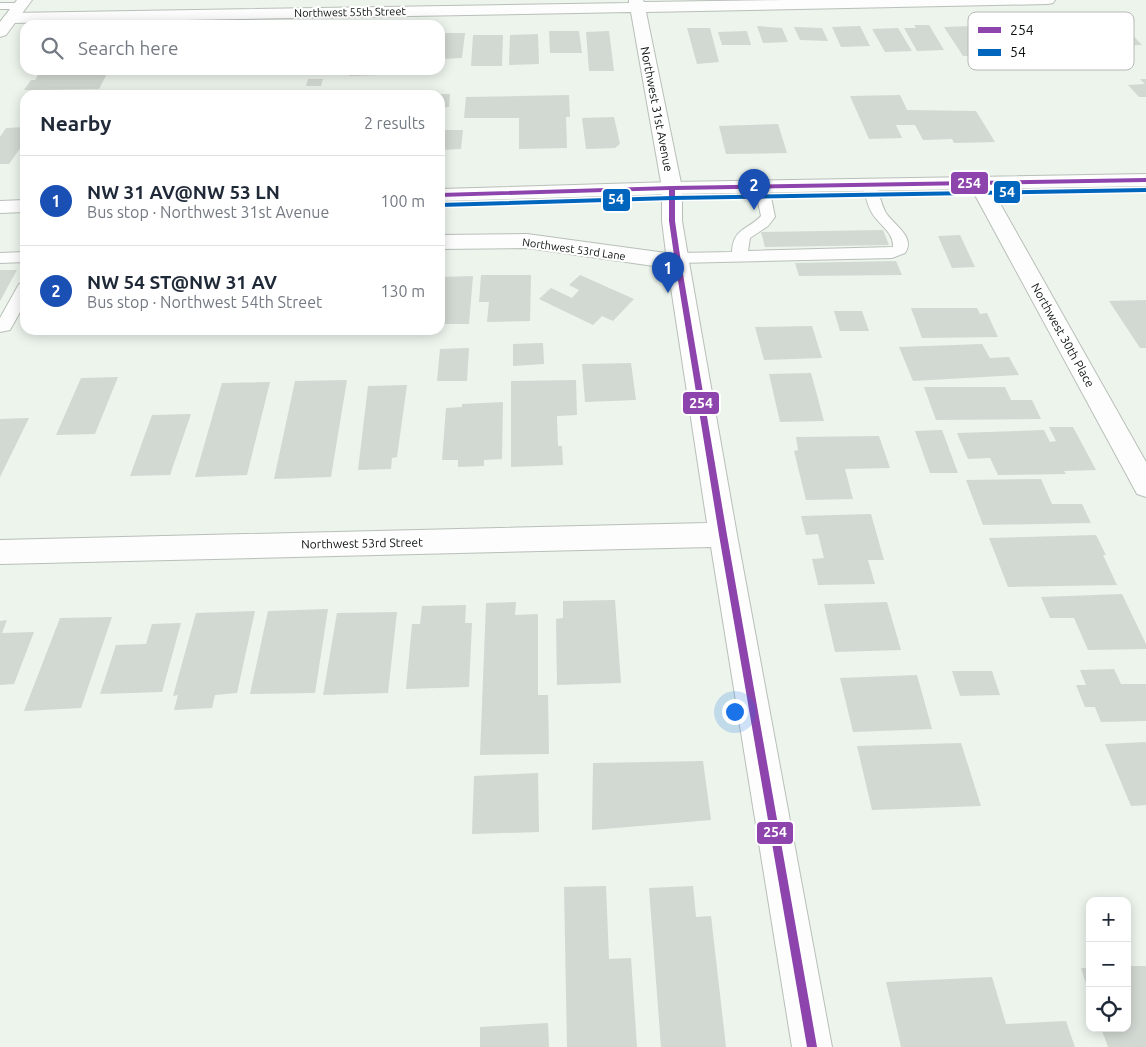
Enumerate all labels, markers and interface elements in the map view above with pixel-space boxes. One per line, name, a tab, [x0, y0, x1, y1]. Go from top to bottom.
street label: Northwest 55th Street	[294, 5, 407, 19]
legend	[968, 12, 1134, 70]
search box	[20, 20, 445, 75]
text: 254	[1010, 22, 1034, 38]
icon: search	[38, 34, 66, 62]
text: Search here	[78, 37, 178, 59]
text: 54	[1010, 44, 1026, 60]
street label: Northwest 31st Avenue	[639, 45, 675, 173]
text: Nearby	[40, 111, 111, 135]
text: 2 results	[364, 114, 425, 132]
pin: 2	[738, 169, 770, 210]
line badge: 254	[950, 171, 989, 195]
text: 254	[957, 175, 981, 191]
line badge: 54	[993, 180, 1021, 204]
text: NW 31 AV@NW 53 LN	[87, 181, 280, 203]
text: 54	[999, 184, 1015, 200]
line badge: 54	[602, 188, 631, 212]
text: 54	[608, 191, 624, 207]
text: 1	[51, 192, 61, 210]
text: 100 m	[380, 192, 425, 210]
text: Bus stop · Northwest 31st Avenue	[87, 203, 329, 221]
street label: Northwest 53rd Lane	[521, 236, 627, 262]
pin: 1	[652, 252, 684, 293]
text: NW 54 ST@NW 31 AV	[87, 271, 277, 293]
street label: Northwest 30th Place	[1029, 281, 1097, 389]
text: 2	[51, 282, 61, 300]
text: 130 m	[380, 282, 425, 300]
text: Bus stop · Northwest 54th Street	[87, 293, 322, 311]
line badge: 254	[682, 391, 720, 415]
text: 254	[689, 395, 713, 411]
street label: Northwest 53rd Street	[301, 535, 423, 551]
your location	[722, 699, 748, 725]
line badge: 254	[756, 821, 794, 845]
text: 254	[763, 824, 787, 840]
map controls	[1086, 897, 1131, 1032]
button: +	[1086, 897, 1131, 942]
button: −	[1086, 942, 1131, 987]
button: locate	[1086, 987, 1131, 1032]

